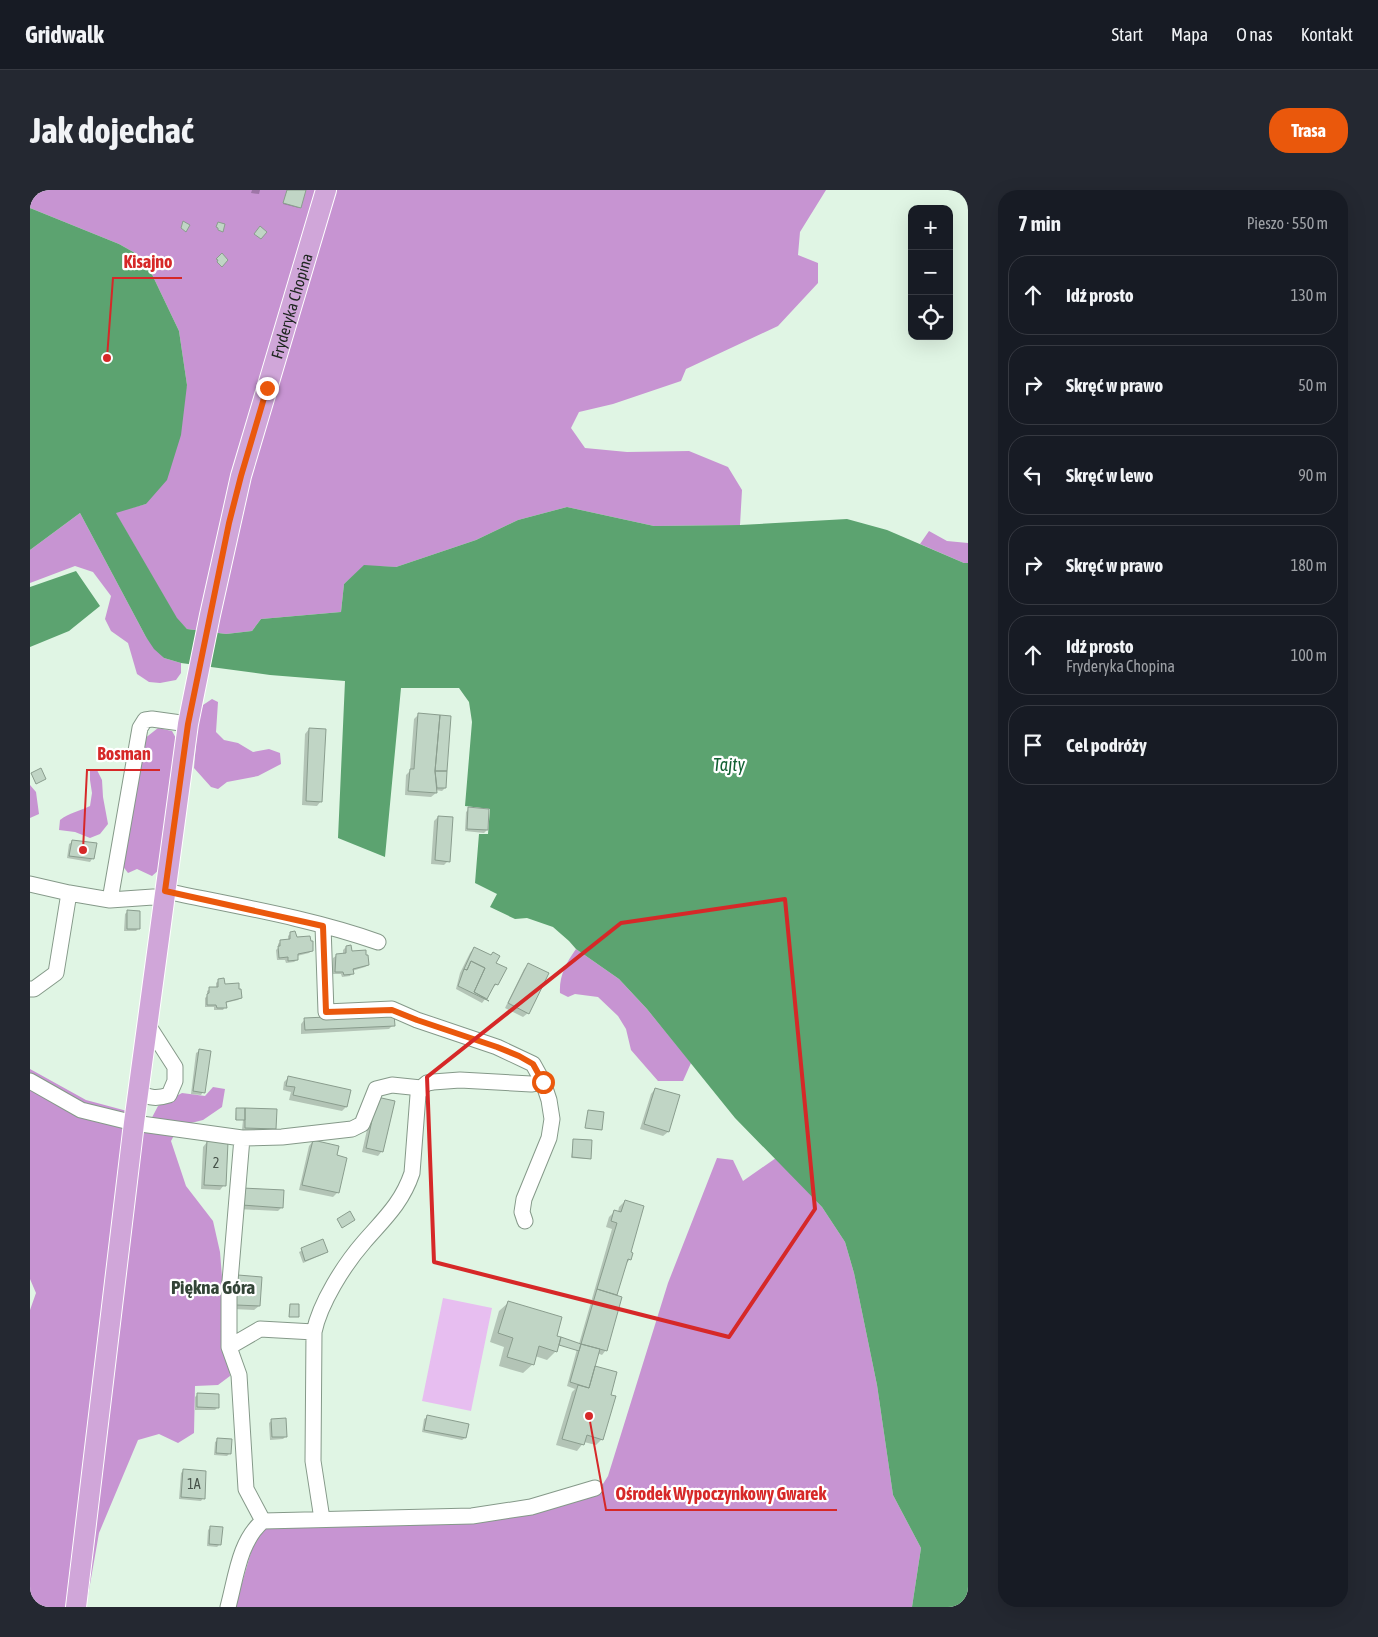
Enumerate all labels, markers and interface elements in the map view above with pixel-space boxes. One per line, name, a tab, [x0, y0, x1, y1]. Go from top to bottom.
text: Gridwalk	[25, 21, 104, 48]
text: Start	[1111, 24, 1143, 45]
text: Mapa	[1171, 24, 1208, 45]
text: O nas	[1236, 24, 1273, 45]
text: Kontakt	[1301, 24, 1353, 45]
button: Trasa	[1269, 108, 1348, 153]
text: Jak dojechać	[30, 110, 194, 150]
map controls	[908, 205, 953, 340]
button: +	[908, 205, 953, 250]
text: 7 min	[1018, 211, 1061, 235]
text: Pieszo · 550 m	[1247, 214, 1328, 232]
callout: Kisajno	[113, 245, 182, 278]
button: −	[908, 250, 953, 295]
text: Kisajno	[123, 251, 173, 272]
street label: Fryderyka Chopina	[267, 251, 316, 361]
icon: ahead	[1019, 281, 1047, 309]
text: Idź prosto	[1066, 284, 1134, 306]
text: 130 m	[1291, 286, 1327, 304]
button: locate	[908, 295, 953, 340]
icon: right	[1019, 371, 1047, 399]
text: Skręć w prawo	[1066, 374, 1163, 396]
text: 50 m	[1298, 376, 1327, 394]
route end	[256, 377, 279, 400]
icon: left	[1019, 461, 1047, 489]
text: Skręć w lewo	[1066, 464, 1153, 486]
text: 90 m	[1298, 466, 1327, 484]
icon: right	[1019, 551, 1047, 579]
text: Skręć w prawo	[1066, 554, 1163, 576]
text: 180 m	[1291, 556, 1327, 574]
text: Idź prosto	[1066, 635, 1134, 657]
icon: ahead	[1019, 641, 1047, 669]
text: 100 m	[1291, 646, 1327, 664]
text: Fryderyka Chopina	[1066, 657, 1175, 675]
icon: arrive	[1019, 731, 1047, 759]
text: Cel podróży	[1066, 734, 1147, 756]
callout: Bosman	[87, 737, 160, 770]
text: Bosman	[97, 743, 151, 764]
water label: Tajty	[713, 754, 746, 775]
route start	[532, 1071, 555, 1094]
house number: 2	[213, 1155, 219, 1171]
district label: Piękna Góra	[171, 1276, 255, 1298]
house number: 1A	[187, 1476, 201, 1492]
callout: Ośrodek Wypoczynkowy Gwarek	[606, 1477, 837, 1510]
text: Ośrodek Wypoczynkowy Gwarek	[616, 1483, 827, 1504]

